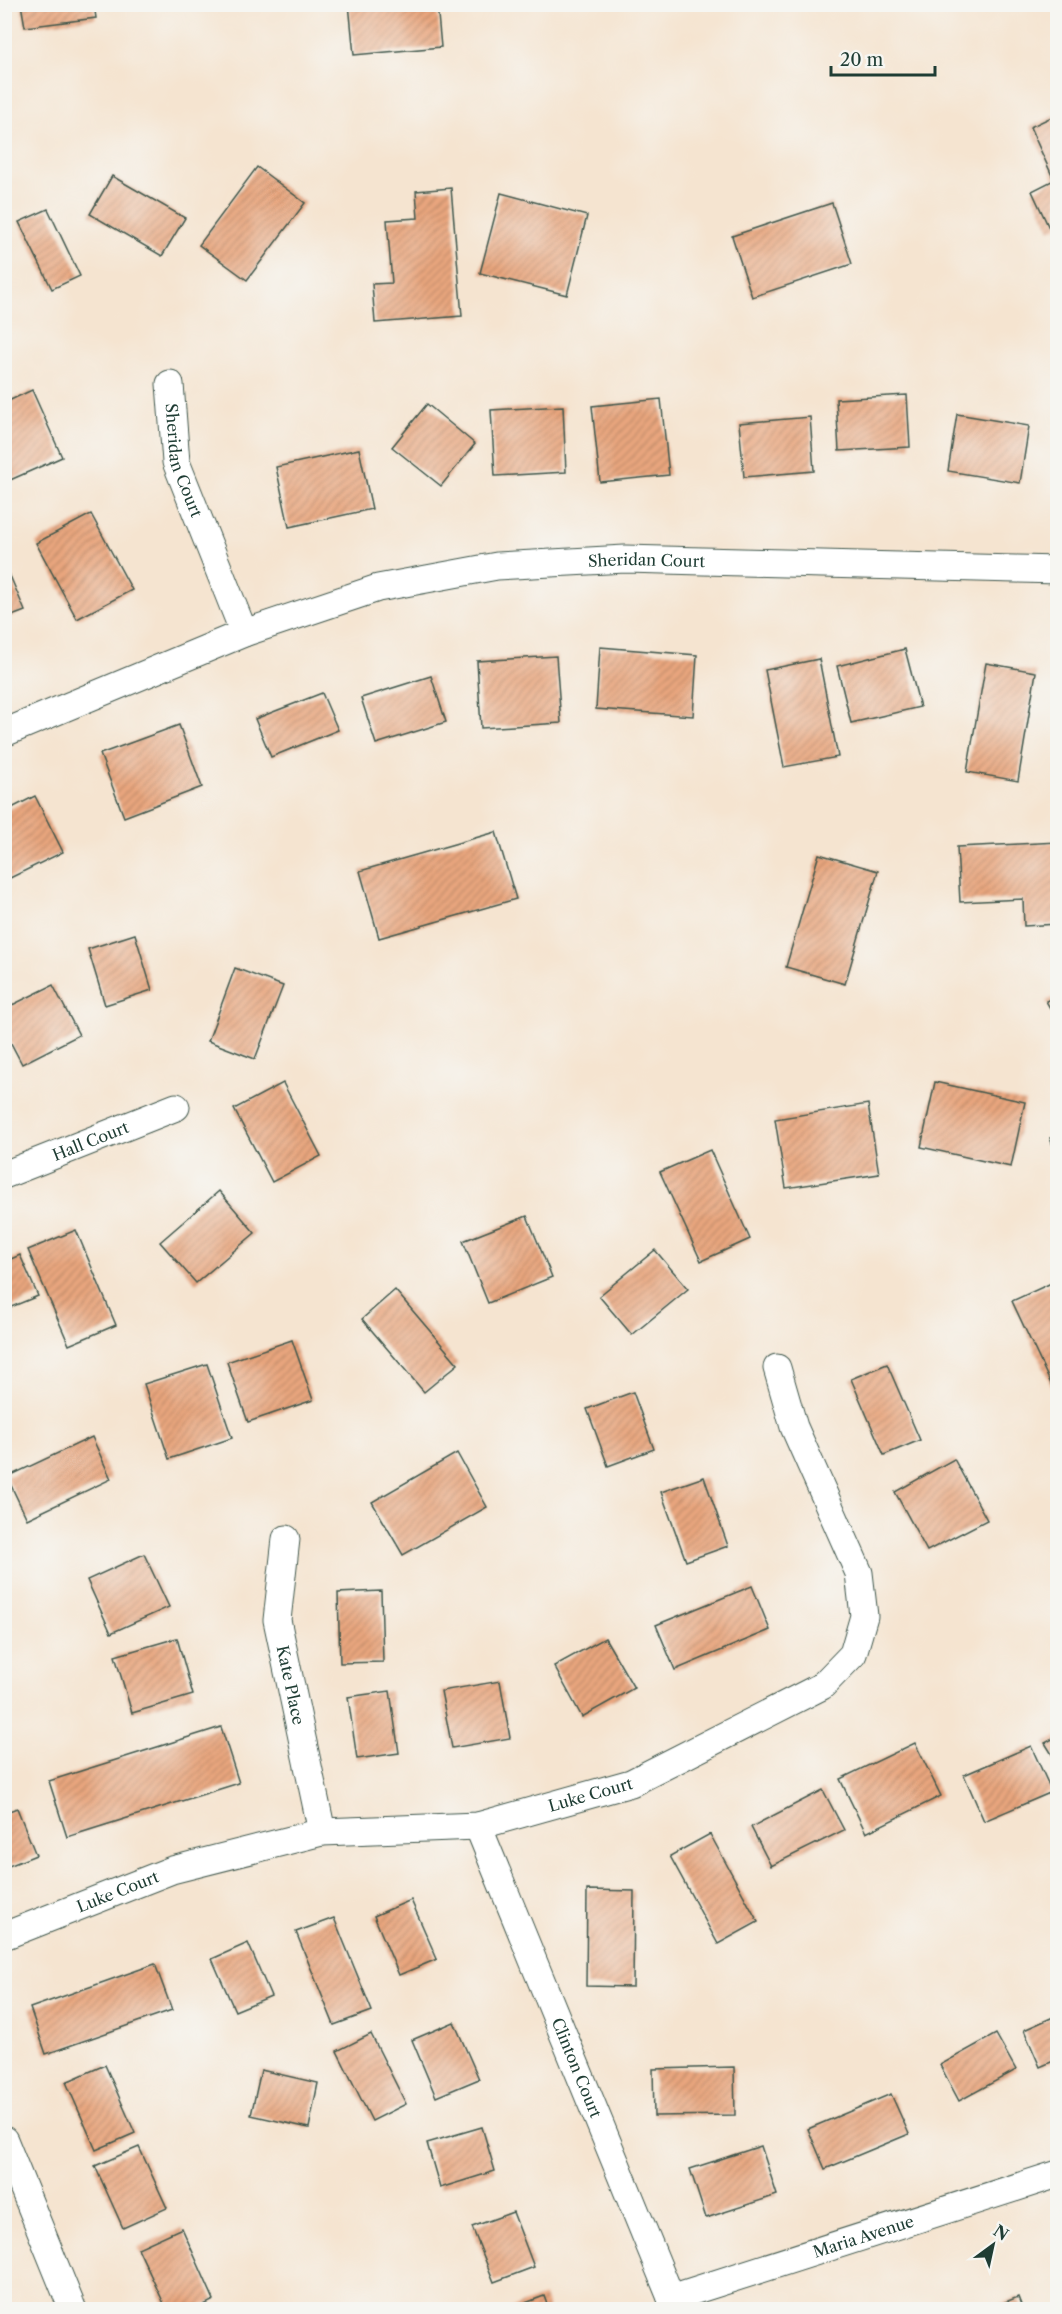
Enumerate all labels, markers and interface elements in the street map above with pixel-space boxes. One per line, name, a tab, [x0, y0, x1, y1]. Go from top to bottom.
scale bar	[831, 39, 934, 77]
text: 20 m	[840, 49, 884, 71]
street label: Sheridan Court	[162, 403, 207, 520]
street label: Sheridan Court	[587, 549, 706, 571]
street label: Hall Court	[49, 1117, 132, 1165]
street label: Kate Place	[273, 1643, 309, 1727]
street label: Luke Court	[546, 1773, 635, 1816]
street label: Luke Court	[74, 1866, 162, 1917]
street label: Clinton Court	[547, 2015, 606, 2121]
street label: Maria Avenue	[810, 2211, 916, 2262]
north arrow	[963, 2215, 1023, 2275]
text: N	[990, 2220, 1013, 2245]

